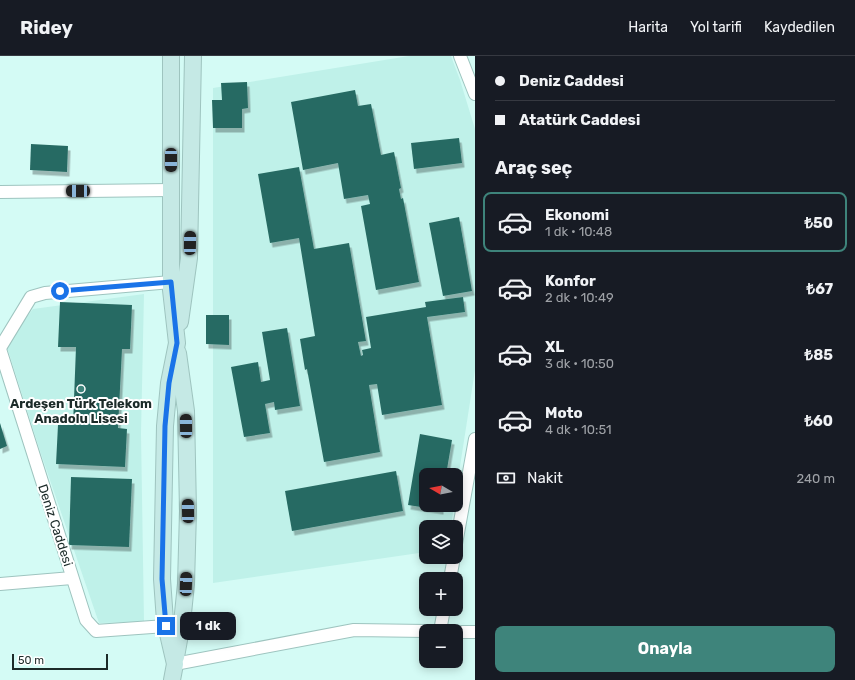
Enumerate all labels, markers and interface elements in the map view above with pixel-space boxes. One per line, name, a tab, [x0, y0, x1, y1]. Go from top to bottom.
text: Ridey	[20, 16, 73, 39]
text: Harita	[628, 19, 668, 36]
text: Yol tarifi	[690, 19, 742, 36]
text: Kaydedilen	[764, 19, 835, 36]
text: Deniz Caddesi	[519, 72, 624, 90]
text: Atatürk Caddesi	[519, 111, 640, 129]
car	[165, 148, 177, 172]
text: Araç seç	[495, 157, 572, 179]
car	[66, 185, 90, 197]
icon: car	[497, 204, 533, 240]
text: Ekonomi	[545, 206, 609, 224]
text: ₺50	[805, 214, 833, 232]
text: 1 dk · 10:48	[545, 224, 612, 239]
car	[184, 231, 196, 255]
icon: car	[497, 270, 533, 306]
text: Konfor	[545, 272, 596, 290]
text: ₺67	[807, 280, 833, 298]
route start	[51, 282, 69, 300]
text: 2 dk · 10:49	[545, 290, 614, 305]
icon: car	[497, 336, 533, 372]
text: XL	[545, 338, 564, 356]
text: ₺85	[805, 346, 833, 364]
text: 3 dk · 10:50	[545, 356, 614, 371]
marker: Ardeşen Türk Telekom Anadolu Lisesi	[76, 384, 86, 394]
place label: Ardeşen Türk Telekom Anadolu Lisesi	[10, 396, 152, 426]
icon: car	[497, 402, 533, 438]
text: Moto	[545, 404, 583, 422]
text: ₺60	[804, 412, 833, 430]
car	[180, 414, 192, 438]
text: 4 dk · 10:51	[545, 422, 611, 437]
icon: cash	[495, 467, 517, 489]
north arrow	[419, 468, 463, 512]
map controls	[419, 468, 463, 668]
text: Nakit	[527, 469, 563, 487]
text: 240 m	[796, 471, 835, 486]
street label: Deniz Caddesi	[35, 482, 76, 568]
car	[182, 499, 194, 523]
button: layers	[419, 520, 463, 564]
car	[180, 572, 192, 596]
button: +	[419, 572, 463, 616]
callout: 1 dk	[180, 612, 236, 640]
route end	[157, 617, 175, 635]
text: 1 dk	[195, 618, 221, 633]
button: −	[419, 624, 463, 668]
button: Onayla	[495, 626, 835, 672]
scale bar	[12, 652, 108, 671]
text: 50 m	[18, 654, 44, 667]

